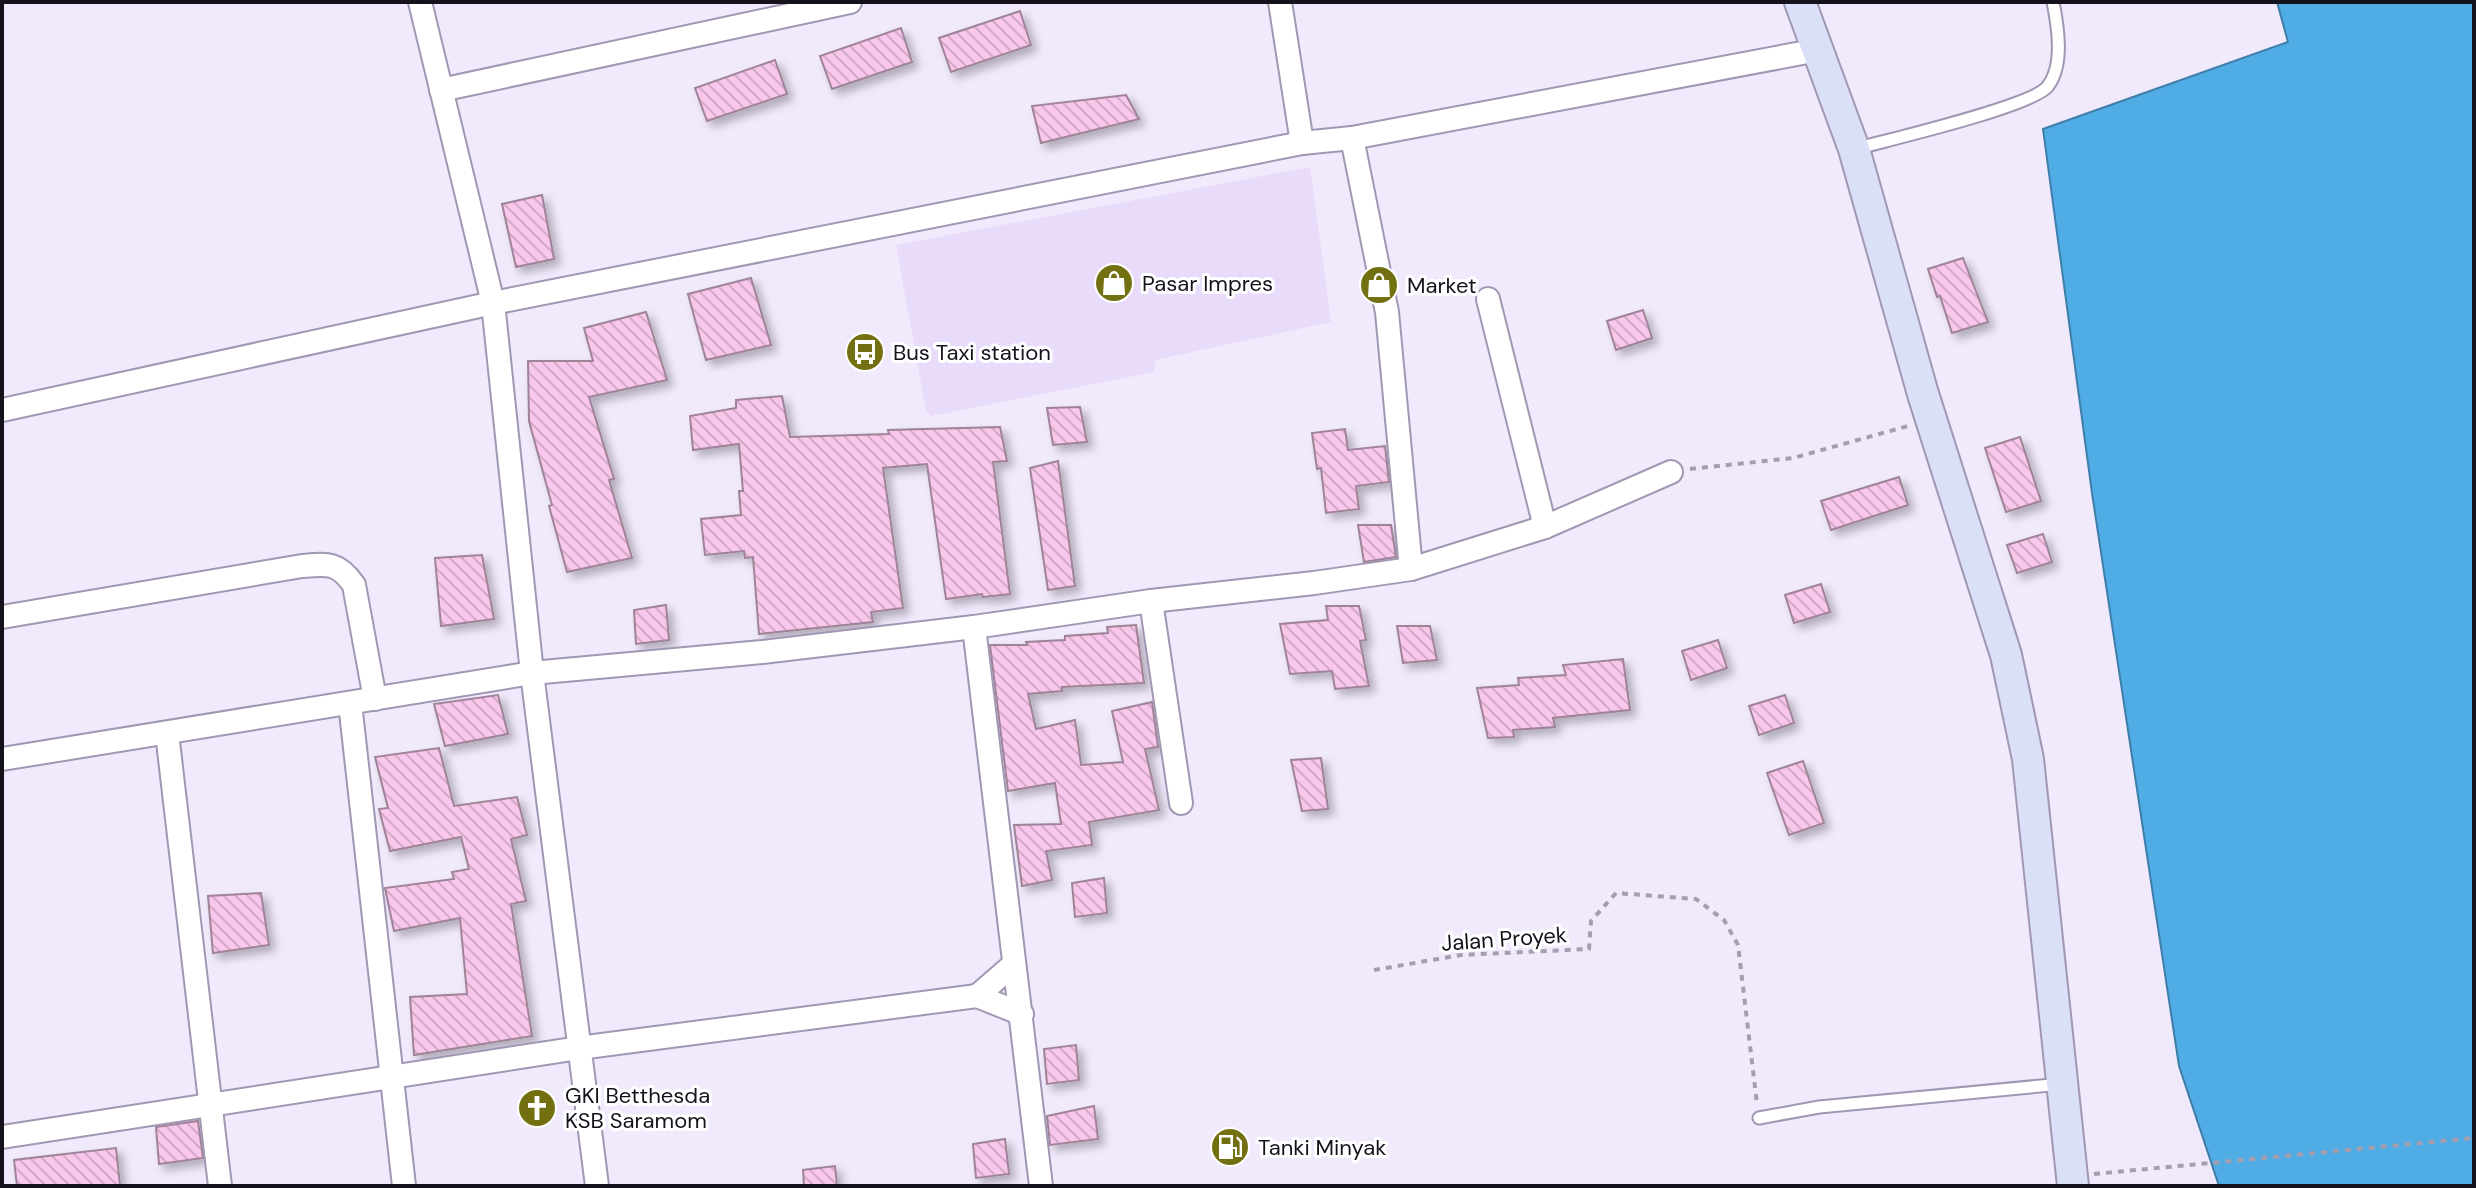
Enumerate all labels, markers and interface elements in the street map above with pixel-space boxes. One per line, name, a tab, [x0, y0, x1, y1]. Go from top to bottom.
shop icon: Pasar Impres	[1093, 262, 1135, 304]
shop icon: Market	[1358, 264, 1400, 306]
place label: Pasar Impres	[1142, 269, 1273, 298]
place label: Market	[1407, 271, 1477, 300]
bus stop icon: Bus Taxi station	[844, 331, 886, 373]
place label: Bus Taxi station	[893, 338, 1051, 367]
street label: Jalan Proyek	[1440, 920, 1568, 958]
place label: GKI Betthesda KSB Saramom	[565, 1081, 710, 1135]
church icon: GKI Betthesda KSB Saramom	[516, 1087, 558, 1129]
fuel station icon: Tanki Minyak	[1209, 1126, 1251, 1168]
place label: Tanki Minyak	[1258, 1133, 1386, 1162]

